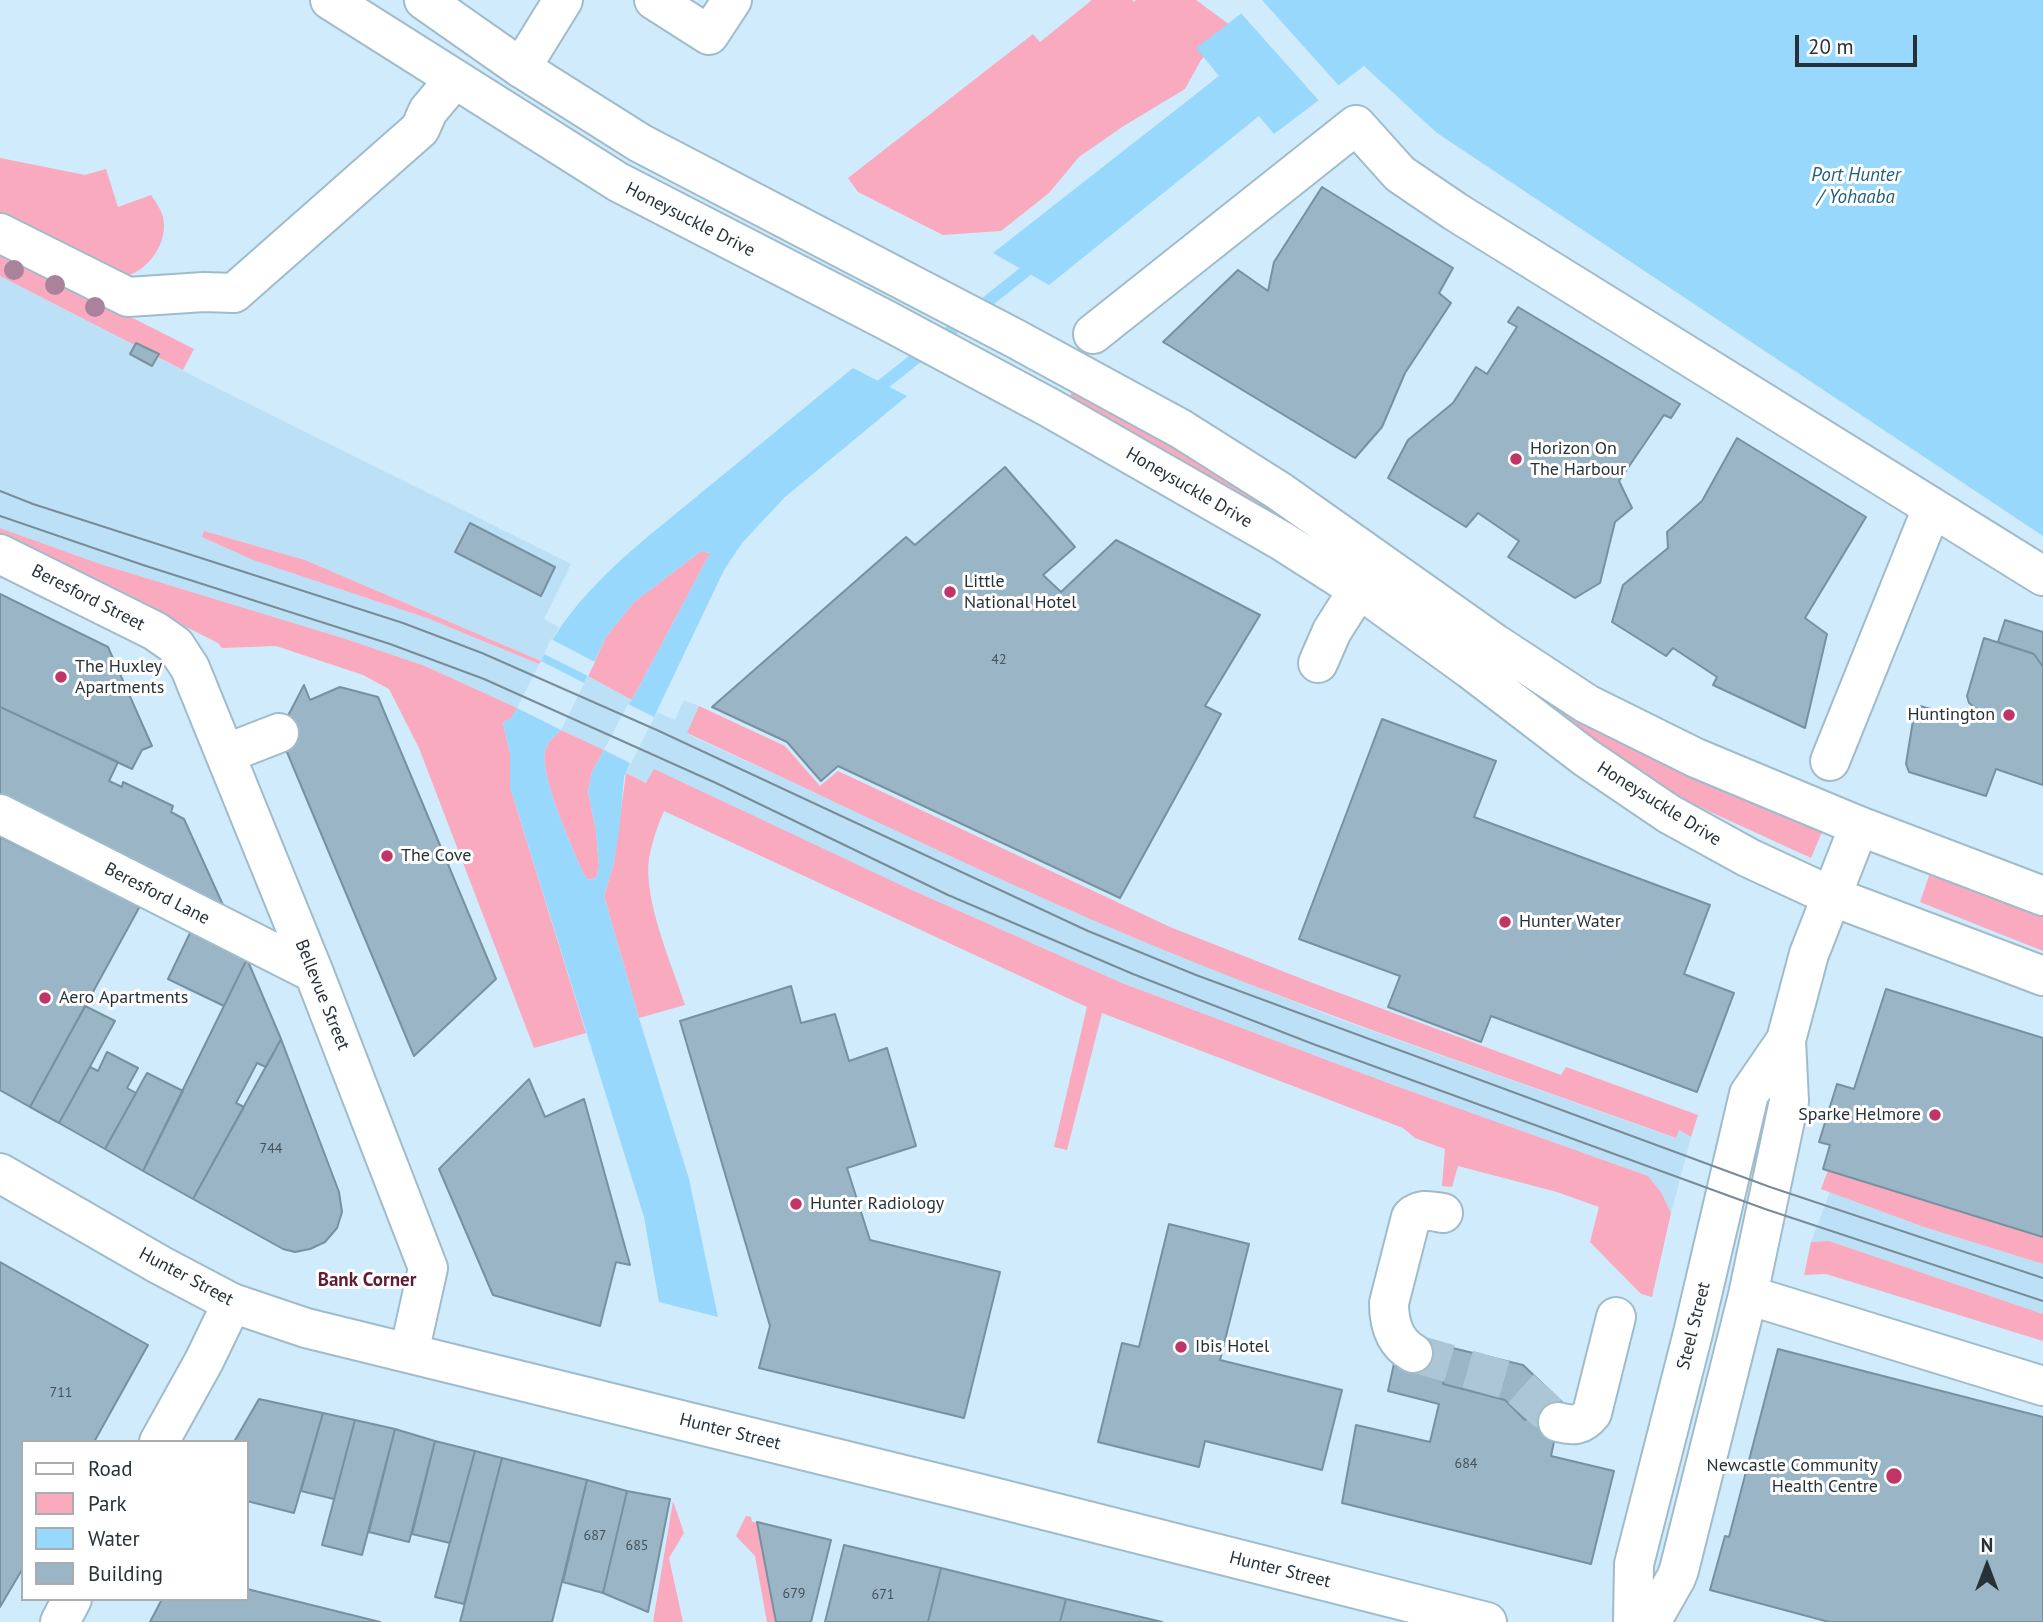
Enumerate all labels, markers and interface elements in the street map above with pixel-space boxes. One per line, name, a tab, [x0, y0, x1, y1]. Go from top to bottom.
scale bar	[1798, 21, 1920, 65]
text: 20 m	[1808, 33, 1854, 60]
water label: Port Hunter / Yohaaba	[1811, 165, 1901, 209]
street label: Honeysuckle Drive	[622, 178, 758, 262]
place label: Horizon On The Harbour	[1530, 438, 1626, 480]
street label: Honeysuckle Drive	[1122, 443, 1256, 533]
marker: Horizon On The Harbour	[1508, 451, 1524, 467]
street label: Beresford Street	[28, 560, 148, 636]
place label: Little National Hotel	[964, 571, 1076, 614]
marker: Little National Hotel	[942, 584, 958, 600]
house number: 42	[991, 652, 1007, 668]
place label: The Huxley Apartments	[75, 656, 164, 698]
marker: The Huxley Apartments	[53, 669, 69, 685]
place label: Huntington	[1908, 704, 1995, 726]
marker: Huntington	[2001, 707, 2017, 723]
street label: Honeysuckle Drive	[1593, 757, 1725, 851]
place label: The Cove	[401, 845, 471, 867]
marker: The Cove	[379, 848, 395, 864]
street label: Beresford Lane	[101, 858, 213, 930]
place label: Hunter Water	[1519, 911, 1621, 933]
marker: Hunter Water	[1497, 914, 1513, 930]
street label: Bellevue Street	[290, 937, 354, 1053]
place label: Aero Apartments	[59, 987, 188, 1009]
marker: Aero Apartments	[37, 990, 53, 1006]
place label: Sparke Helmore	[1798, 1104, 1921, 1126]
marker: Sparke Helmore	[1927, 1107, 1943, 1123]
house number: 744	[260, 1141, 282, 1157]
place label: Hunter Radiology	[810, 1193, 944, 1215]
marker: Hunter Radiology	[788, 1196, 804, 1212]
street label: Hunter Street	[135, 1243, 237, 1311]
district label: Bank Corner	[318, 1270, 416, 1292]
street label: Steel Street	[1673, 1280, 1715, 1372]
place label: Ibis Hotel	[1195, 1336, 1269, 1358]
marker: Ibis Hotel	[1173, 1339, 1189, 1355]
house number: 711	[50, 1385, 72, 1401]
street label: Hunter Street	[677, 1409, 783, 1455]
legend	[21, 1440, 248, 1601]
text: Road	[88, 1455, 132, 1482]
place label: Newcastle Community Health Centre	[1707, 1455, 1878, 1498]
house number: 684	[1455, 1456, 1477, 1472]
marker: Newcastle Community Health Centre	[1884, 1466, 1904, 1486]
text: Park	[88, 1490, 127, 1517]
text: Water	[88, 1525, 140, 1552]
house number: 687	[584, 1528, 606, 1544]
north arrow	[1952, 1531, 2022, 1601]
text: N	[1981, 1533, 1993, 1557]
house number: 685	[626, 1538, 648, 1554]
street label: Hunter Street	[1227, 1547, 1333, 1593]
text: Building	[88, 1560, 163, 1587]
house number: 679	[783, 1586, 805, 1602]
house number: 671	[872, 1587, 894, 1603]

